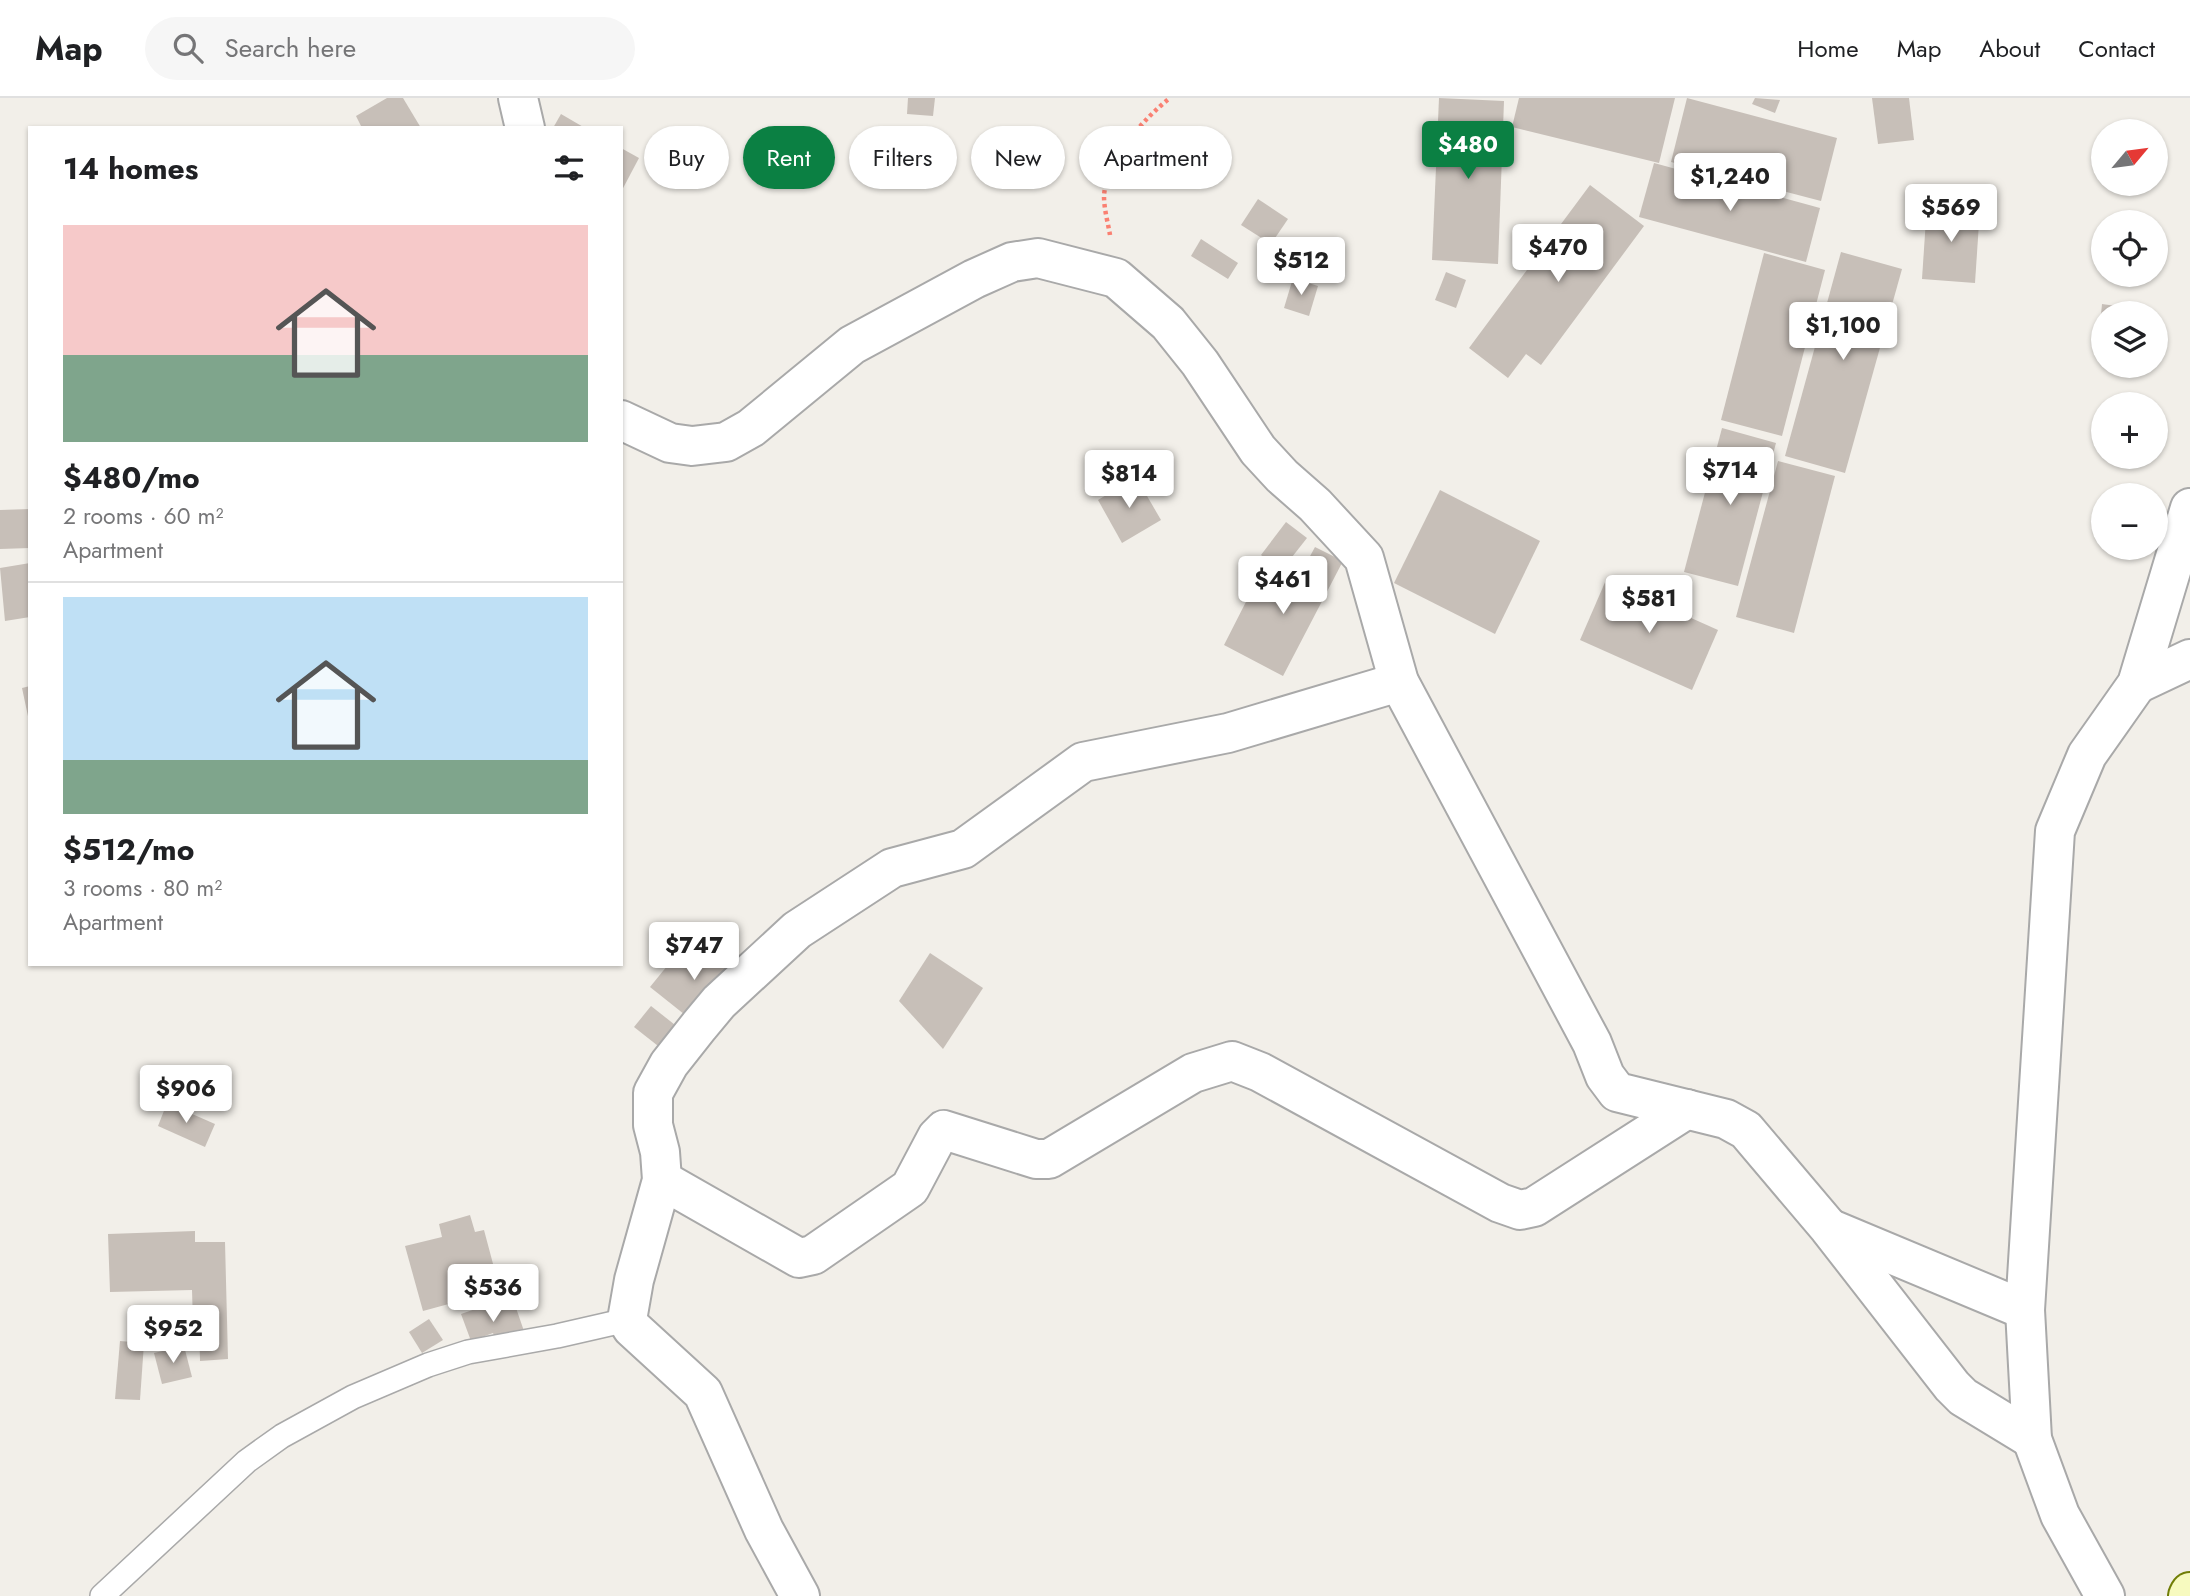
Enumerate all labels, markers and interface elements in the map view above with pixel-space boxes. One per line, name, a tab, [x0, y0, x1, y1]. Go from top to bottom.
search box	[145, 17, 635, 80]
text: Map	[35, 25, 103, 72]
icon: search	[169, 29, 207, 67]
text: Search here	[225, 29, 356, 67]
text: Home	[1797, 31, 1859, 66]
text: Map	[1897, 31, 1941, 66]
text: About	[1979, 31, 2040, 66]
text: Contact	[2078, 31, 2155, 66]
north arrow	[2091, 119, 2168, 196]
map controls	[2091, 119, 2168, 560]
pin: $480	[1427, 122, 1509, 181]
chip: Buy	[644, 126, 729, 189]
chip: Rent	[743, 126, 835, 189]
chip: Filters	[849, 126, 957, 189]
chip: New	[971, 126, 1065, 189]
chip: Apartment	[1079, 126, 1232, 189]
text: $480	[1438, 127, 1498, 161]
text: 14 homes	[63, 147, 198, 190]
icon: filters	[550, 149, 588, 187]
pin: $1,240	[1673, 153, 1787, 213]
text: $1,240	[1690, 159, 1770, 193]
pin: $569	[1910, 184, 1992, 244]
text: $569	[1921, 190, 1981, 224]
button: locate	[2091, 210, 2168, 287]
pin: $470	[1517, 225, 1599, 284]
text: $470	[1528, 230, 1588, 264]
pin: $512	[1260, 238, 1342, 297]
text: $512	[1273, 243, 1329, 277]
icon: home	[263, 270, 389, 396]
button: layers	[2091, 301, 2168, 378]
pin: $1,100	[1786, 302, 1900, 362]
text: $1,100	[1805, 308, 1881, 342]
button: +	[2091, 392, 2168, 469]
pin: $714	[1689, 448, 1771, 507]
pin: $814	[1088, 450, 1170, 510]
text: $714	[1702, 453, 1758, 487]
text: $480/mo	[63, 456, 200, 499]
text: $814	[1101, 456, 1157, 490]
button: −	[2091, 483, 2168, 560]
text: 2 rooms · 60 m²	[63, 499, 223, 533]
text: Apartment	[63, 533, 163, 567]
pin: $461	[1242, 556, 1324, 616]
text: $461	[1254, 562, 1312, 596]
pin: $581	[1608, 575, 1690, 635]
text: $581	[1621, 581, 1677, 615]
icon: home	[263, 642, 389, 768]
text: $512/mo	[63, 828, 194, 871]
text: 3 rooms · 80 m²	[63, 871, 222, 905]
text: Apartment	[63, 905, 163, 939]
pin: $747	[653, 922, 735, 982]
text: $747	[665, 928, 723, 962]
pin: $906	[145, 1066, 227, 1125]
text: $906	[156, 1071, 216, 1105]
pin: $536	[452, 1264, 534, 1324]
text: $536	[464, 1270, 522, 1304]
pin: $952	[132, 1306, 214, 1365]
text: $952	[143, 1311, 203, 1345]

